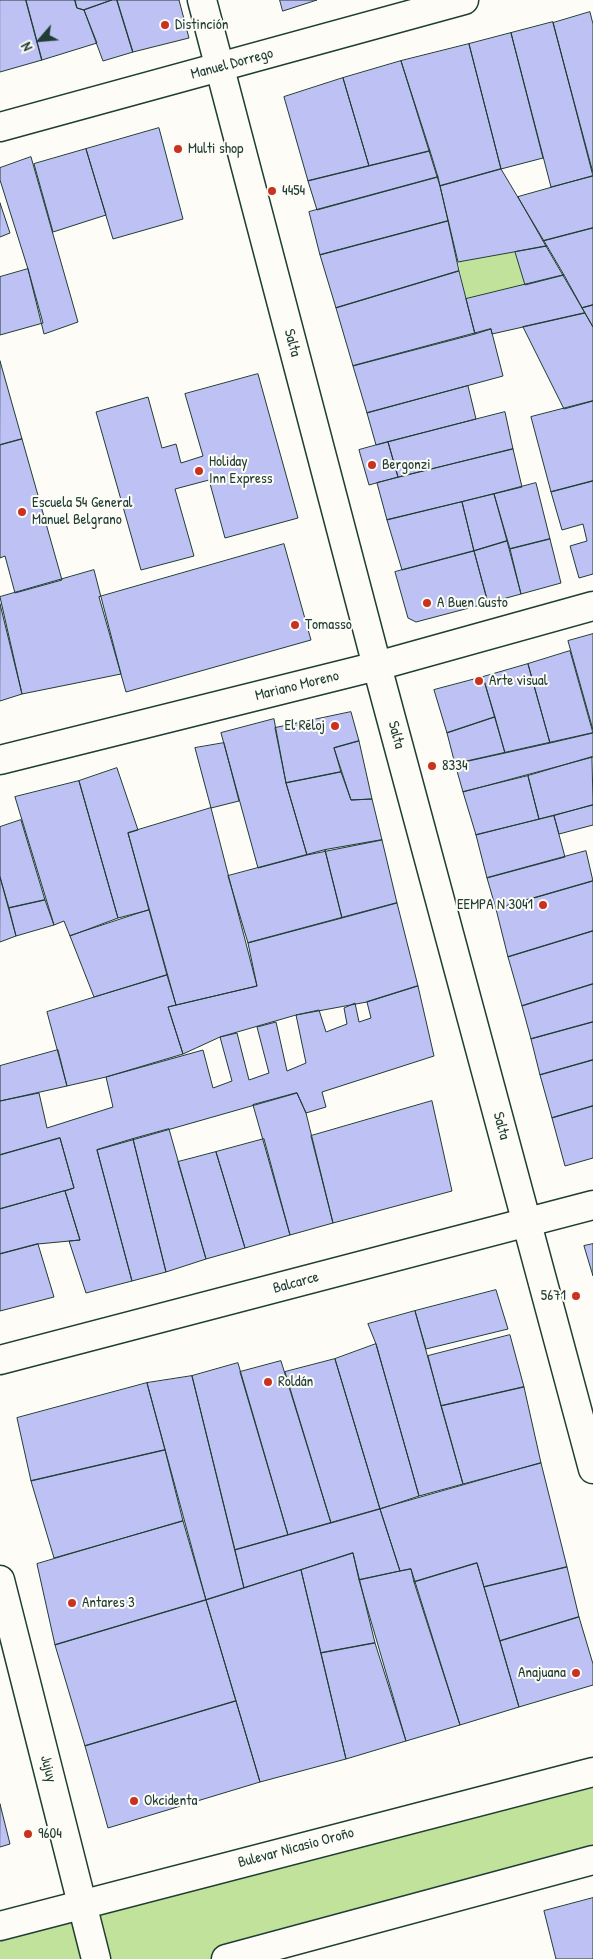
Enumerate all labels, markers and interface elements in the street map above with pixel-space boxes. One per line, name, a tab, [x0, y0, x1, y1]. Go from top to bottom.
north arrow	[15, 15, 65, 65]
place label: Distinción	[175, 16, 229, 34]
marker: Distinción	[159, 19, 171, 31]
text: N	[16, 39, 36, 55]
street label: Manuel Dorrego	[189, 44, 275, 84]
place label: Multi shop	[188, 140, 243, 158]
marker: Multi shop	[172, 143, 184, 155]
place label: 4454	[282, 182, 305, 200]
marker: 4454	[266, 185, 278, 197]
street label: Salta	[280, 327, 304, 359]
place label: Holiday Inn Express	[209, 453, 273, 488]
place label: Bergonzi	[382, 456, 431, 474]
marker: Bergonzi	[366, 459, 378, 471]
marker: Holiday Inn Express	[193, 465, 205, 477]
place label: Escuela 54 General Manuel Belgrano	[32, 494, 132, 529]
marker: Escuela 54 General Manuel Belgrano	[16, 506, 28, 518]
place label: A Buen Gusto	[437, 594, 508, 612]
marker: A Buen Gusto	[421, 597, 433, 609]
place label: Tomasso	[305, 616, 352, 634]
marker: Tomasso	[289, 619, 301, 631]
street label: Mariano Moreno	[253, 667, 341, 705]
place label: Arte visual	[489, 672, 548, 690]
marker: Arte visual	[473, 675, 485, 687]
place label: El Reloj	[285, 717, 325, 735]
street label: Salta	[384, 719, 408, 751]
marker: El Reloj	[329, 720, 341, 732]
place label: 8334	[442, 757, 468, 775]
marker: 8334	[426, 760, 438, 772]
place label: EEMPA N 3041	[457, 896, 533, 914]
marker: EEMPA N 3041	[537, 899, 549, 911]
street label: Salta	[489, 1110, 513, 1142]
street label: Balcarce	[271, 1268, 321, 1298]
place label: 5671	[541, 1287, 566, 1305]
marker: 5671	[570, 1290, 582, 1302]
place label: Roldán	[278, 1373, 313, 1391]
marker: Roldán	[262, 1376, 274, 1388]
place label: Antares 3	[82, 1594, 135, 1612]
marker: Antares 3	[66, 1597, 78, 1609]
place label: Anajuana	[518, 1664, 566, 1682]
marker: Anajuana	[570, 1667, 582, 1679]
street label: Jujuy	[36, 1754, 60, 1784]
place label: Okcidenta	[144, 1792, 197, 1810]
marker: Okcidenta	[128, 1795, 140, 1807]
street label: Bulevar Nicasio Oroño	[236, 1824, 356, 1872]
place label: 9604	[38, 1825, 62, 1843]
marker: 9604	[22, 1828, 34, 1840]

